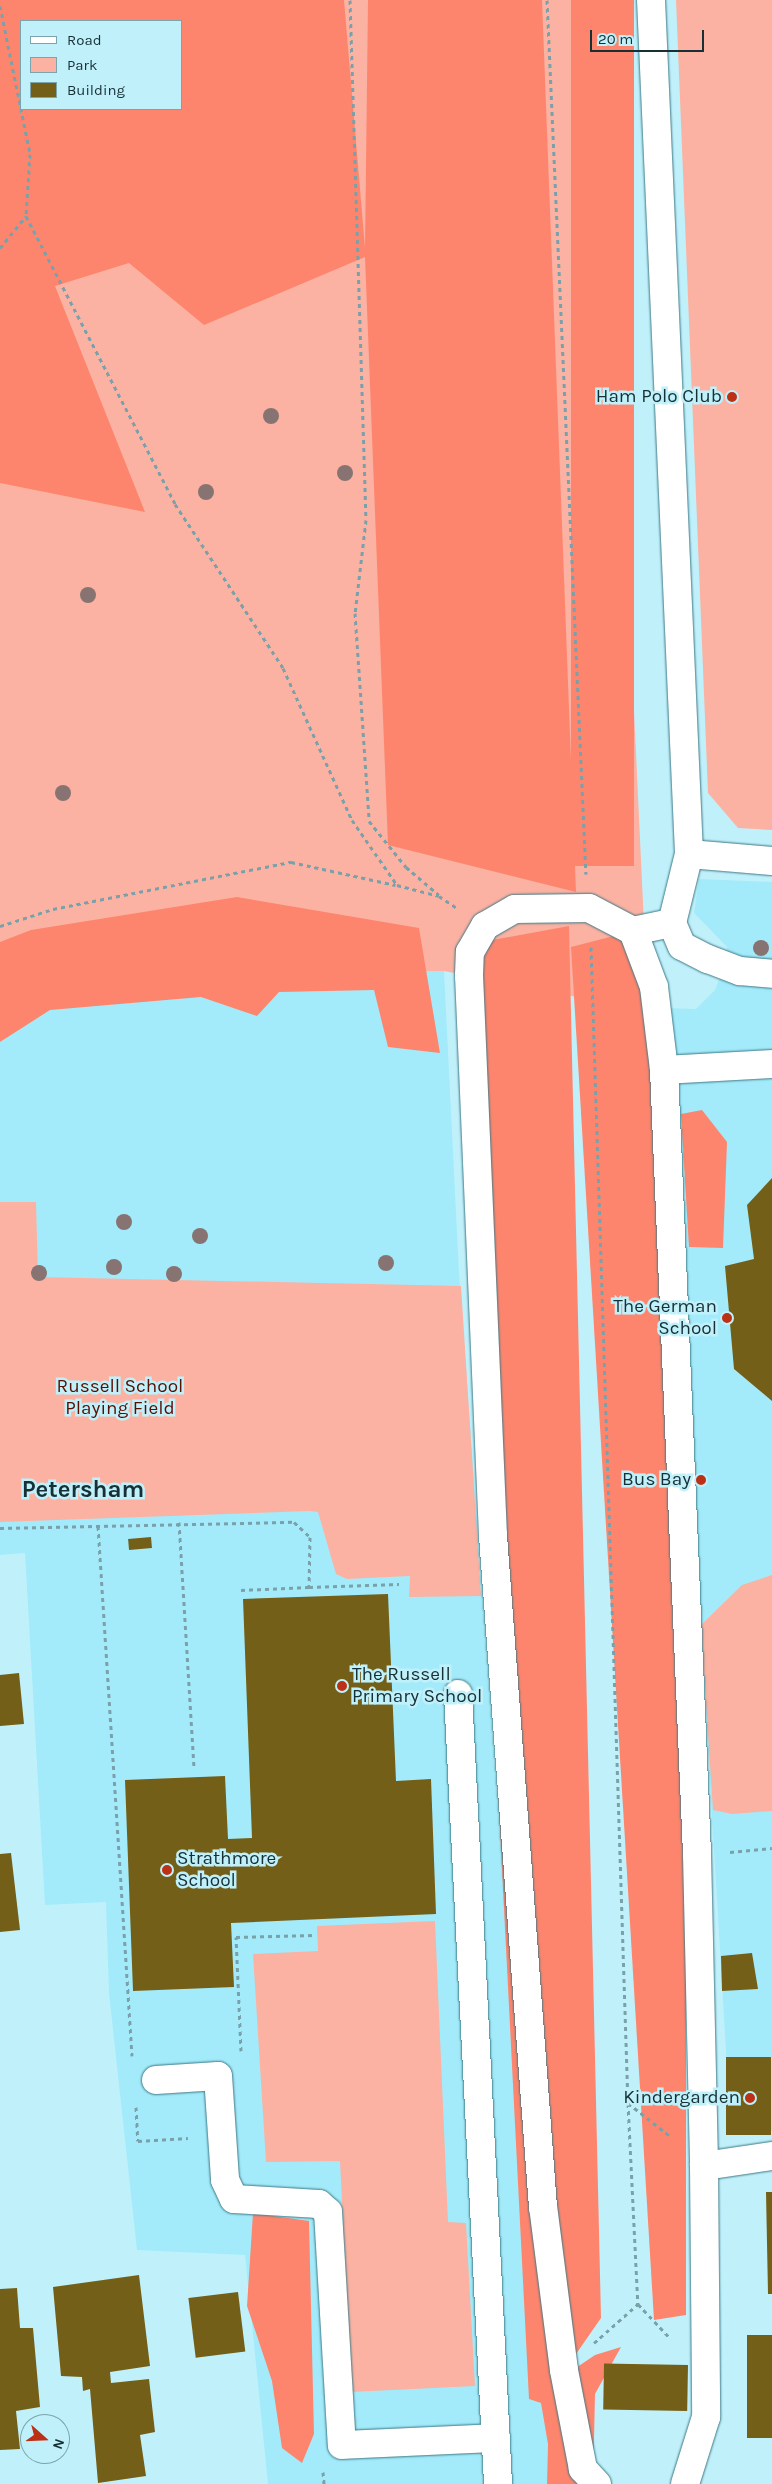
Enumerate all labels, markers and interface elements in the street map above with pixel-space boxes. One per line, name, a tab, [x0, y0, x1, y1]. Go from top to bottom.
legend	[20, 20, 182, 110]
scale bar	[592, 20, 706, 52]
text: 20 m	[598, 30, 633, 48]
text: Road	[67, 31, 102, 49]
text: Park	[67, 56, 97, 74]
text: Building	[67, 81, 125, 99]
place label: Ham Polo Club	[596, 386, 722, 408]
marker: Ham Polo Club	[726, 391, 738, 403]
place label: The German School	[613, 1296, 717, 1340]
marker: The German School	[721, 1312, 733, 1324]
park label: Russell School Playing Field	[57, 1376, 183, 1420]
place label: Bus Bay	[622, 1469, 691, 1491]
marker: Bus Bay	[695, 1474, 707, 1486]
district label: Petersham	[22, 1476, 144, 1504]
place label: The Russell Primary School	[352, 1664, 482, 1708]
marker: The Russell Primary School	[336, 1680, 348, 1692]
place label: Strathmore School	[177, 1848, 276, 1892]
marker: Strathmore School	[161, 1864, 173, 1876]
place label: Kindergarden	[623, 2087, 740, 2109]
marker: Kindergarden	[744, 2092, 756, 2104]
north arrow	[20, 2414, 70, 2464]
text: N	[49, 2436, 68, 2452]

